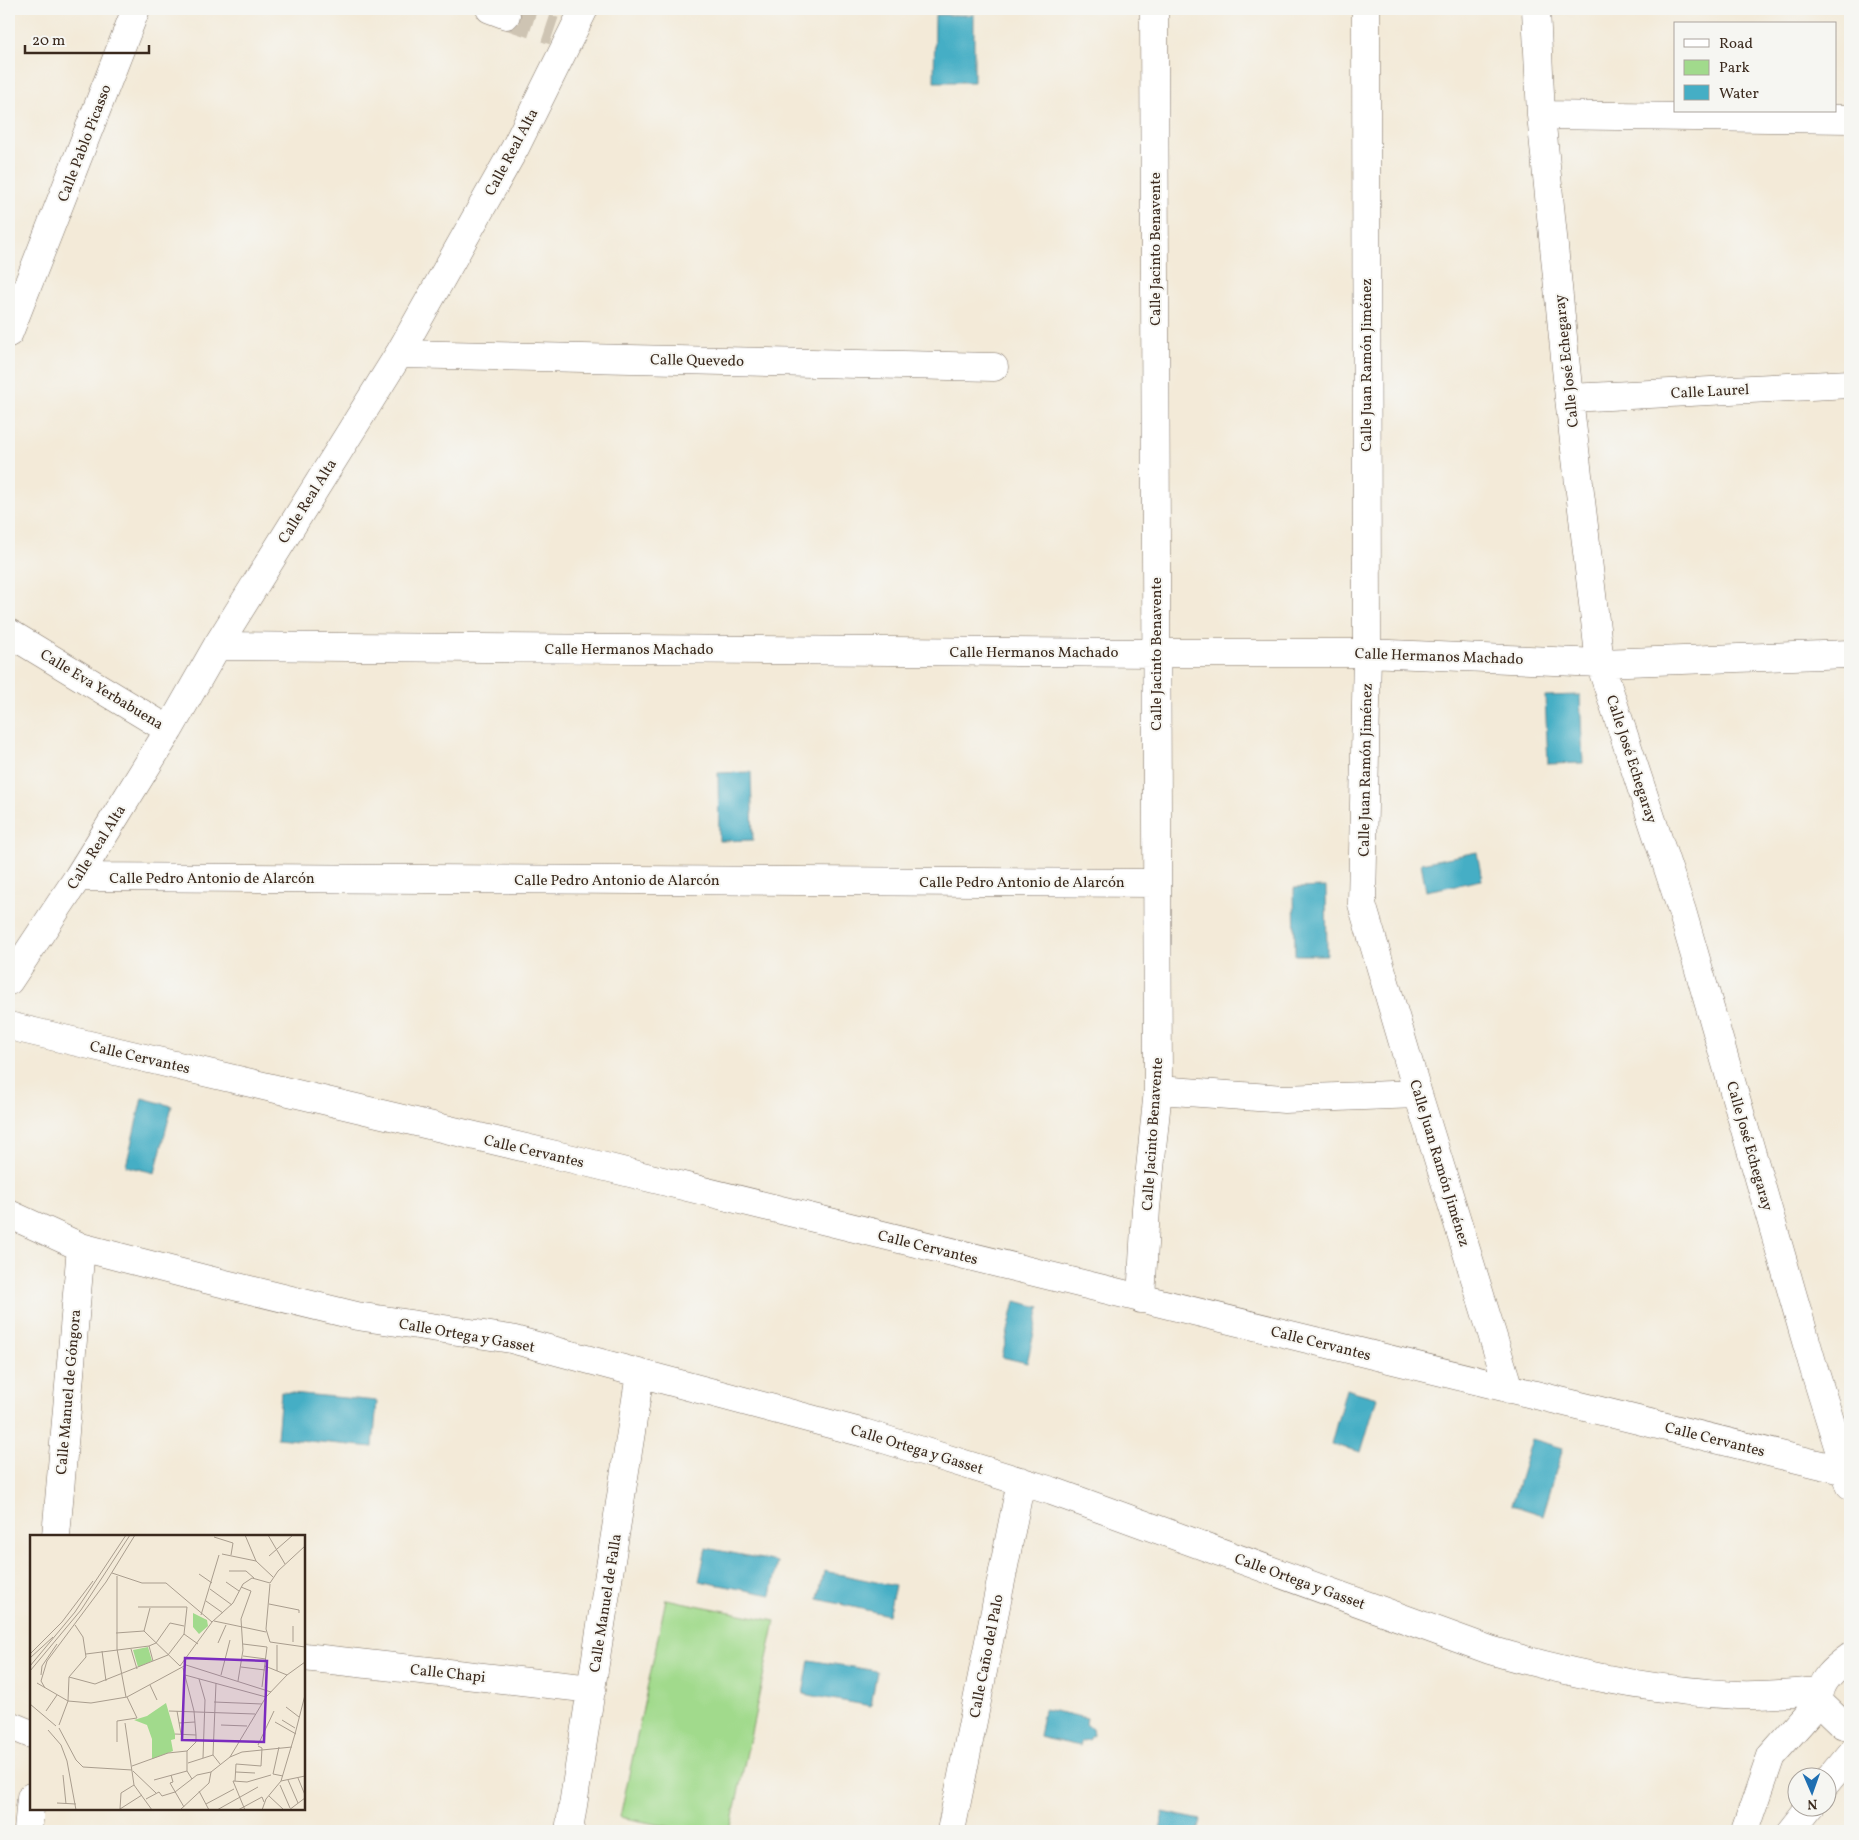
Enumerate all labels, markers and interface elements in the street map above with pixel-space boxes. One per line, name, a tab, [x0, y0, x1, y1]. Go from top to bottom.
scale bar	[25, 22, 149, 54]
legend	[1674, 22, 1836, 112]
text: 20 m	[32, 31, 65, 52]
text: Road	[1719, 34, 1753, 55]
text: Park	[1719, 58, 1750, 79]
street label: Calle Pablo Picasso	[53, 82, 117, 205]
text: Water	[1719, 84, 1759, 105]
street label: Calle Real Alta	[480, 105, 544, 200]
street label: Calle Jacinto Benavente	[1146, 172, 1167, 326]
street label: Calle Juan Ramón Jiménez	[1357, 278, 1378, 452]
street label: Calle José Echegaray	[1550, 293, 1585, 428]
street label: Calle Quevedo	[650, 350, 744, 373]
street label: Calle Laurel	[1670, 380, 1750, 405]
street label: Calle Real Alta	[274, 455, 343, 548]
street label: Calle Jacinto Benavente	[1147, 577, 1168, 731]
street label: Calle Hermanos Machado	[545, 640, 713, 661]
street label: Calle Hermanos Machado	[950, 643, 1118, 664]
street label: Calle Hermanos Machado	[1354, 644, 1524, 671]
street label: Calle Eva Yerbabuena	[36, 645, 167, 736]
street label: Calle Juan Ramón Jiménez	[1354, 683, 1379, 857]
street label: Calle José Echegaray	[1600, 693, 1661, 826]
street label: Calle Real Alta	[63, 801, 132, 894]
street label: Calle Pedro Antonio de Alarcón	[109, 869, 315, 890]
street label: Calle Pedro Antonio de Alarcón	[514, 871, 720, 892]
street label: Calle Pedro Antonio de Alarcón	[919, 873, 1125, 894]
street label: Calle Cervantes	[87, 1037, 192, 1080]
street label: Calle Jacinto Benavente	[1138, 1057, 1169, 1211]
street label: Calle Juan Ramón Jiménez	[1403, 1077, 1474, 1249]
street label: Calle José Echegaray	[1720, 1079, 1777, 1214]
street label: Calle Cervantes	[481, 1131, 586, 1174]
street label: Calle Cervantes	[875, 1226, 980, 1271]
street label: Calle Manuel de Góngora	[52, 1309, 87, 1476]
street label: Calle Ortega y Gasset	[397, 1314, 536, 1359]
street label: Calle Cervantes	[1268, 1322, 1373, 1367]
street label: Calle Cervantes	[1662, 1418, 1767, 1463]
street label: Calle Ortega y Gasset	[848, 1420, 986, 1481]
street label: Calle Manuel de Falla	[585, 1532, 628, 1674]
inset map	[30, 1535, 305, 1810]
street label: Calle Ortega y Gasset	[1231, 1549, 1368, 1616]
street label: Calle Caño del Palo	[965, 1593, 1010, 1720]
street label: Calle Chapi	[409, 1660, 487, 1689]
north arrow	[1786, 1768, 1836, 1818]
text: N	[1807, 1794, 1818, 1813]

